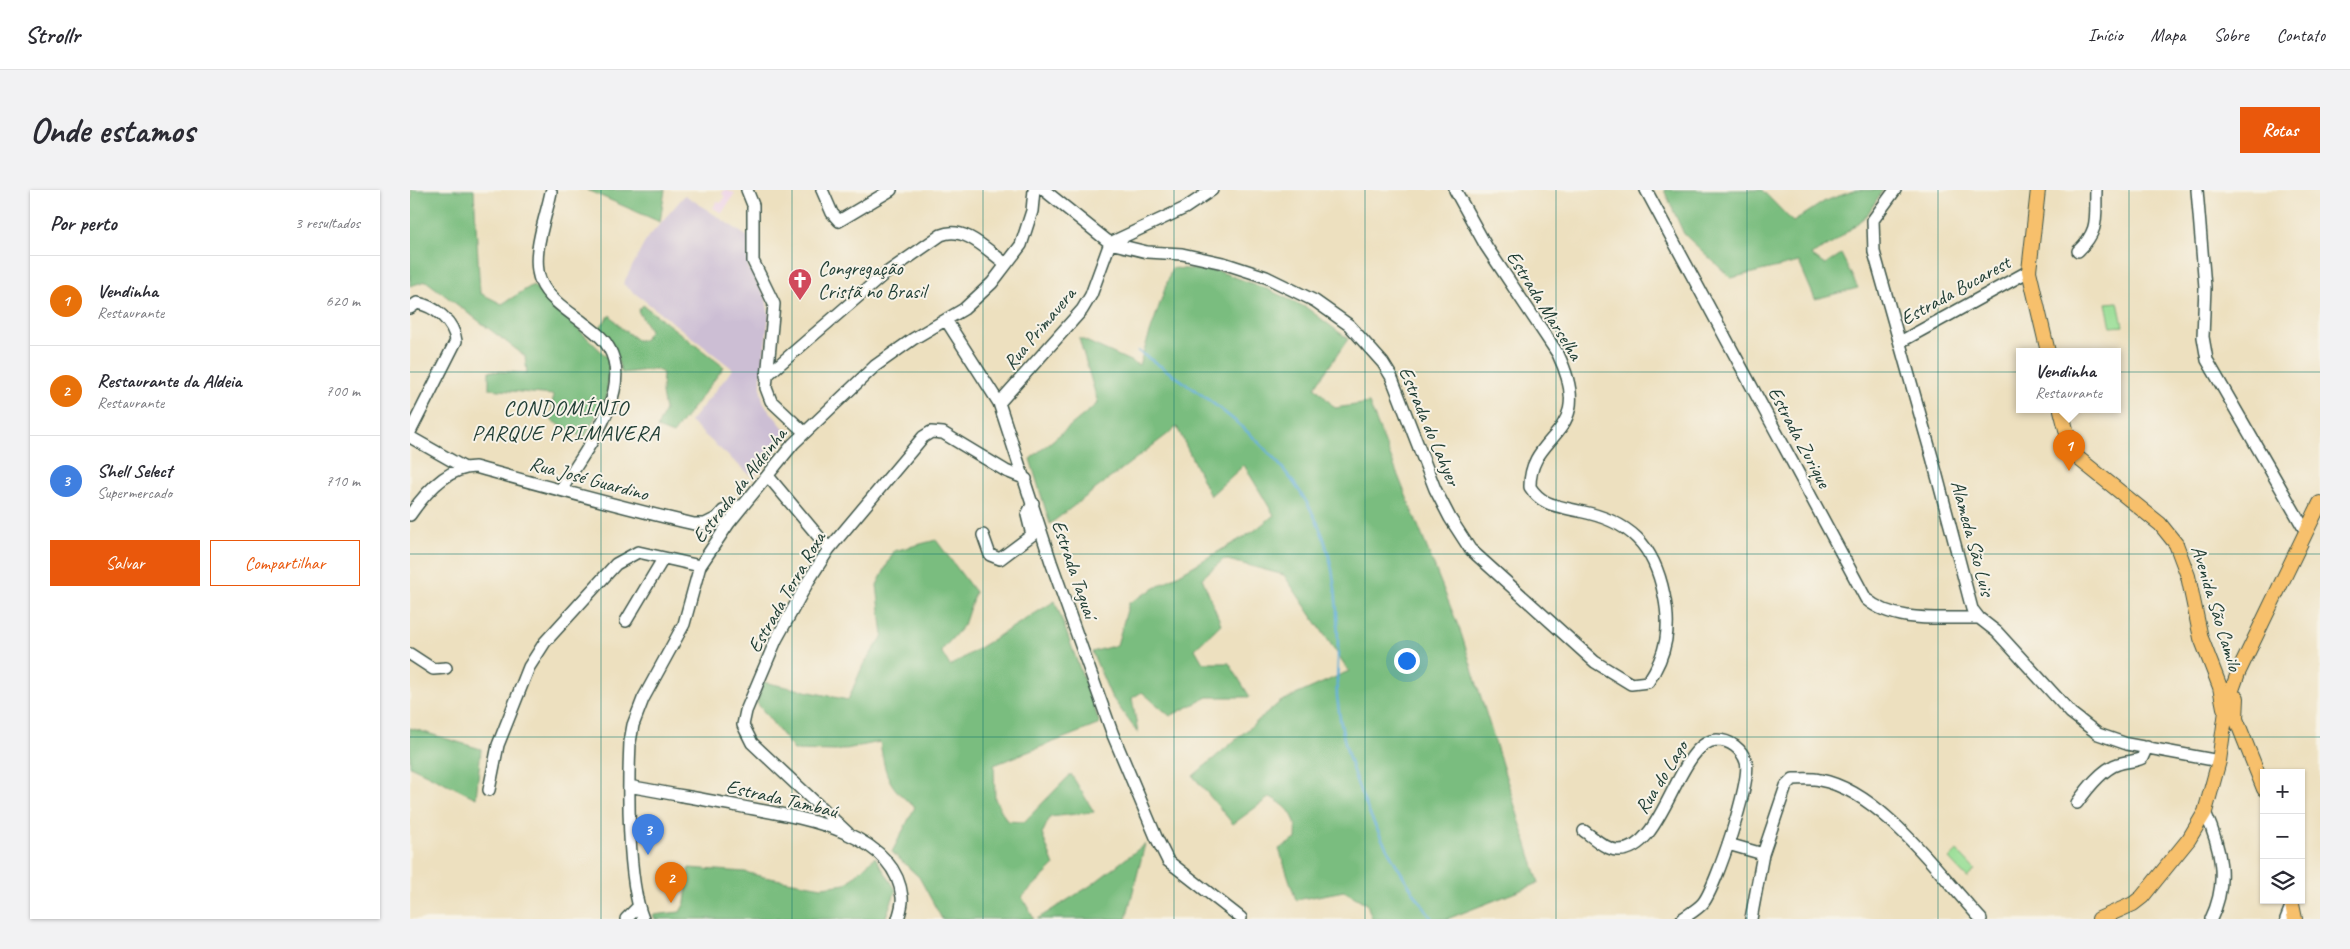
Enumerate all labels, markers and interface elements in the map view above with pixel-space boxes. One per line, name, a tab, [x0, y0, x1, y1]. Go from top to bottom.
text: Strollr	[25, 20, 80, 50]
text: Início	[2088, 24, 2123, 46]
text: Mapa	[2151, 24, 2185, 46]
text: Sobre	[2213, 24, 2249, 46]
text: Contato	[2277, 24, 2325, 46]
button: Rotas	[2240, 107, 2320, 153]
text: Onde estamos	[30, 108, 195, 153]
text: Por perto	[50, 210, 117, 236]
text: 3 resultados	[295, 213, 360, 233]
street label: Estrada Marselha	[1501, 246, 1589, 366]
street label: Estrada Bucarest	[1896, 249, 2016, 331]
place label: Congregação Cristã no Brasil	[818, 256, 930, 304]
church icon: Congregação Cristã no Brasil	[787, 267, 813, 301]
text: Vendinha	[97, 279, 158, 303]
street label: Rua Primavera	[998, 281, 1082, 375]
text: 1	[62, 291, 70, 311]
text: 620 m	[326, 291, 360, 311]
text: Restaurante	[97, 303, 164, 323]
popup	[2016, 348, 2121, 413]
text: Vendinha	[2035, 359, 2096, 383]
street label: Estrada do Lahyer	[1393, 363, 1467, 491]
text: Restaurante da Aldeia	[97, 369, 241, 393]
text: 2	[62, 381, 70, 401]
text: 700 m	[326, 381, 360, 401]
street label: Estrada Zurique	[1762, 382, 1837, 493]
text: Restaurante	[2035, 383, 2102, 403]
text: Restaurante	[97, 393, 164, 413]
district label: CONDOMÍNIO PARQUE PRIMAVERA	[472, 394, 660, 447]
street label: Estrada da Aldeinha	[687, 421, 793, 548]
pin: 1	[2053, 430, 2085, 471]
street label: Rua José Guardino	[527, 451, 652, 507]
text: Shell Select	[97, 459, 172, 483]
text: 3	[62, 471, 70, 491]
text: 710 m	[326, 471, 360, 491]
street label: Alameda São Luis	[1945, 478, 2001, 601]
text: Supermercado	[97, 483, 172, 503]
street label: Estrada Taguaí	[1046, 517, 1104, 626]
street label: Estrada Terra Roxa	[742, 526, 832, 657]
button: Salvar	[50, 540, 200, 586]
button: Compartilhar	[210, 540, 360, 586]
street label: Avenida São Camilo	[2186, 542, 2248, 675]
your location	[1394, 648, 1420, 674]
street label: Rua do Lago	[1629, 734, 1695, 818]
map controls	[2260, 769, 2305, 904]
button: +	[2260, 769, 2305, 814]
street label: Estrada Tambaú	[724, 774, 841, 824]
pin: 3	[632, 814, 664, 855]
button: −	[2260, 814, 2305, 859]
button: layers	[2260, 859, 2305, 904]
pin: 2	[655, 862, 687, 903]

